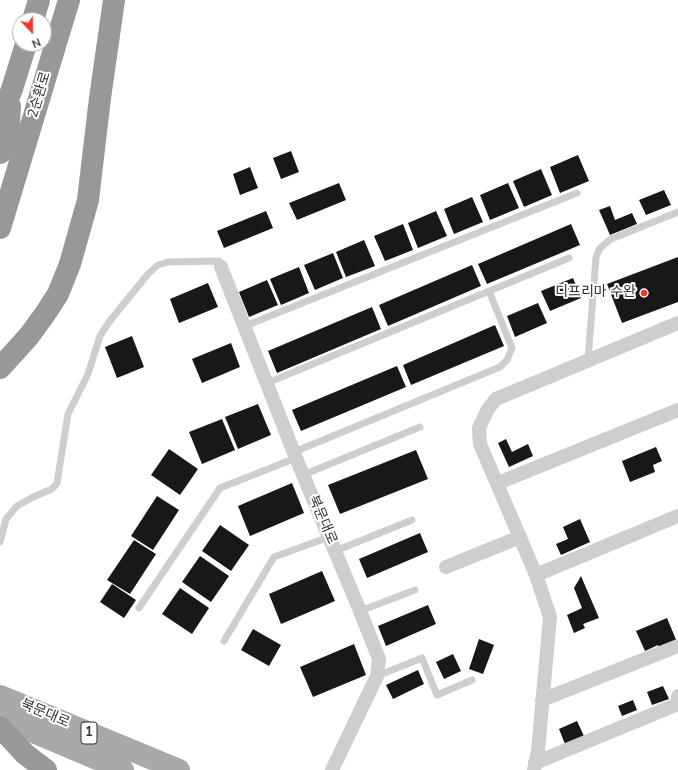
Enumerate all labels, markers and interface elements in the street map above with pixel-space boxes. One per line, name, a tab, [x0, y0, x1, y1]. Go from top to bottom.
north arrow	[12, 12, 52, 52]
text: N	[30, 34, 43, 51]
street label: 2순환로	[25, 70, 55, 120]
place label: 디프리마 수완	[555, 285, 636, 301]
marker: 디프리마 수완	[639, 288, 649, 298]
street label: 북문대로	[304, 493, 340, 547]
street label: 북문대로	[18, 696, 72, 732]
road number: 1	[81, 722, 97, 744]

